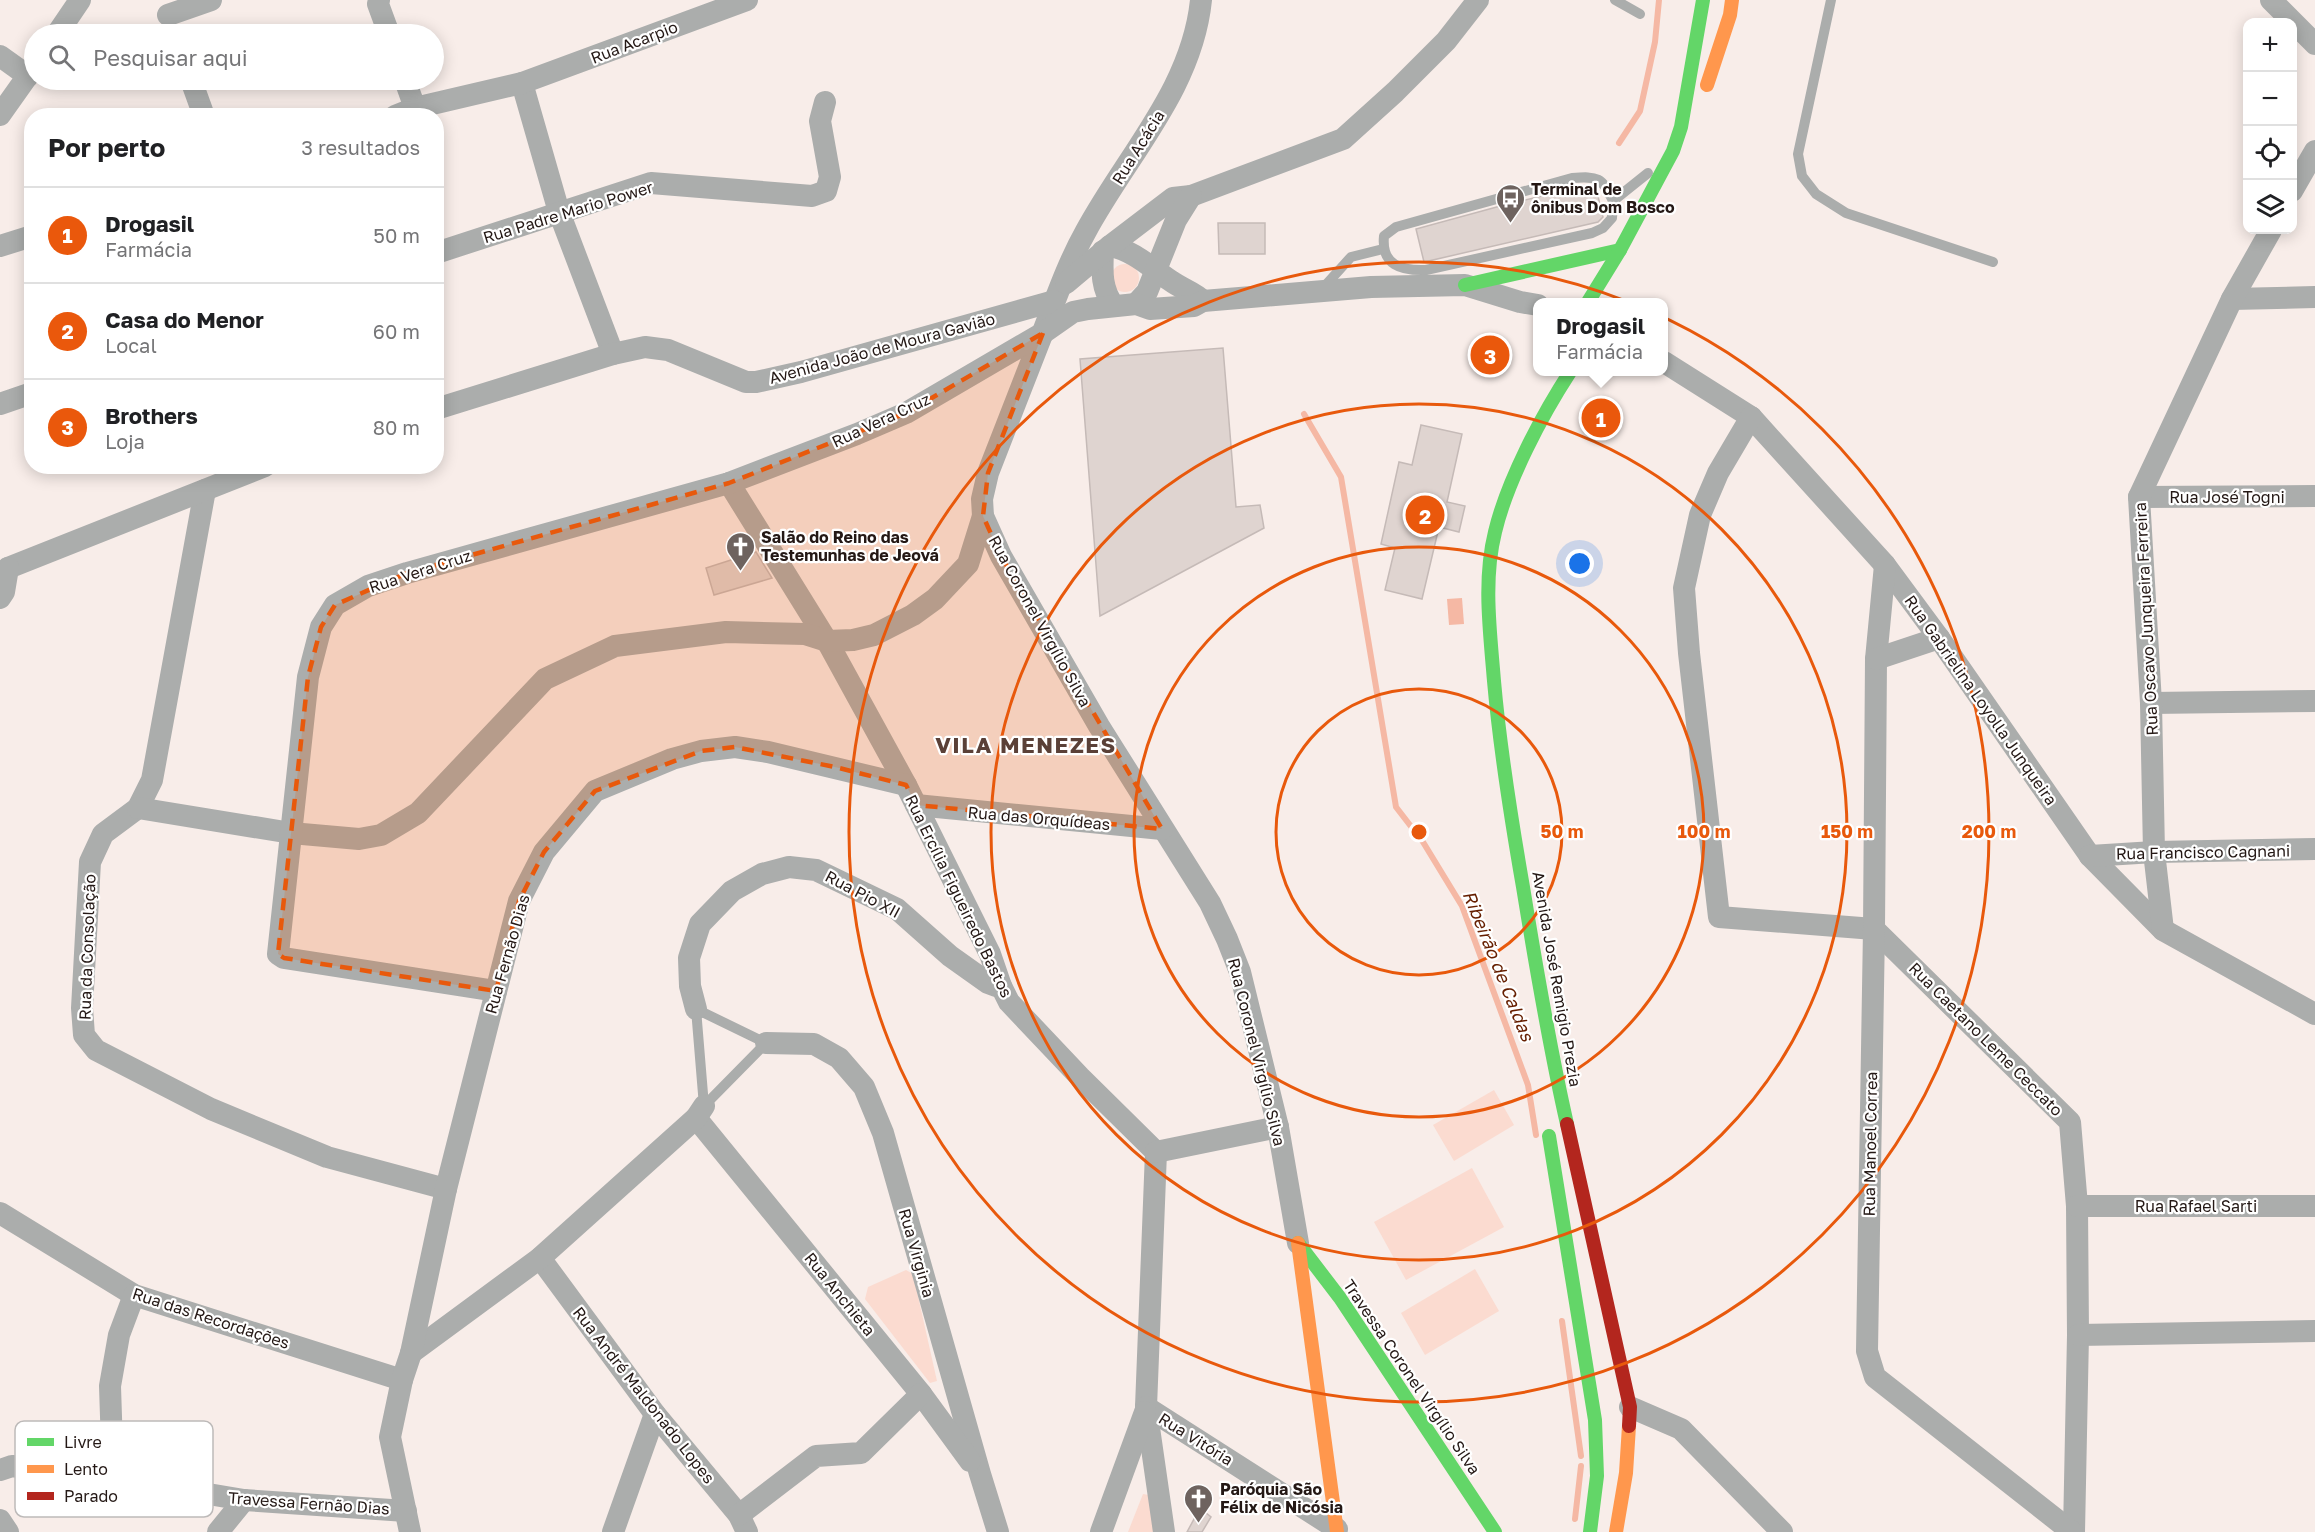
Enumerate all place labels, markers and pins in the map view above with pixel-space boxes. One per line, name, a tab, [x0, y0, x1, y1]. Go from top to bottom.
place label: Terminal de ônibus Dom Bosco	[1531, 179, 1675, 217]
bus stop icon: Terminal de ônibus Dom Bosco	[1494, 182, 1526, 224]
pin: 3	[1470, 332, 1510, 378]
pin: 1	[1582, 396, 1620, 440]
pin: 2	[1406, 492, 1444, 538]
place label: Salão do Reino das Testemunhas de Jeová	[761, 527, 939, 565]
church icon: Salão do Reino das Testemunhas de Jeová	[724, 530, 756, 572]
centre of rings	[1409, 822, 1429, 842]
place label: Paróquia São Félix de Nicósia	[1220, 1479, 1343, 1517]
church icon: Paróquia São Félix de Nicósia	[1183, 1482, 1215, 1524]

